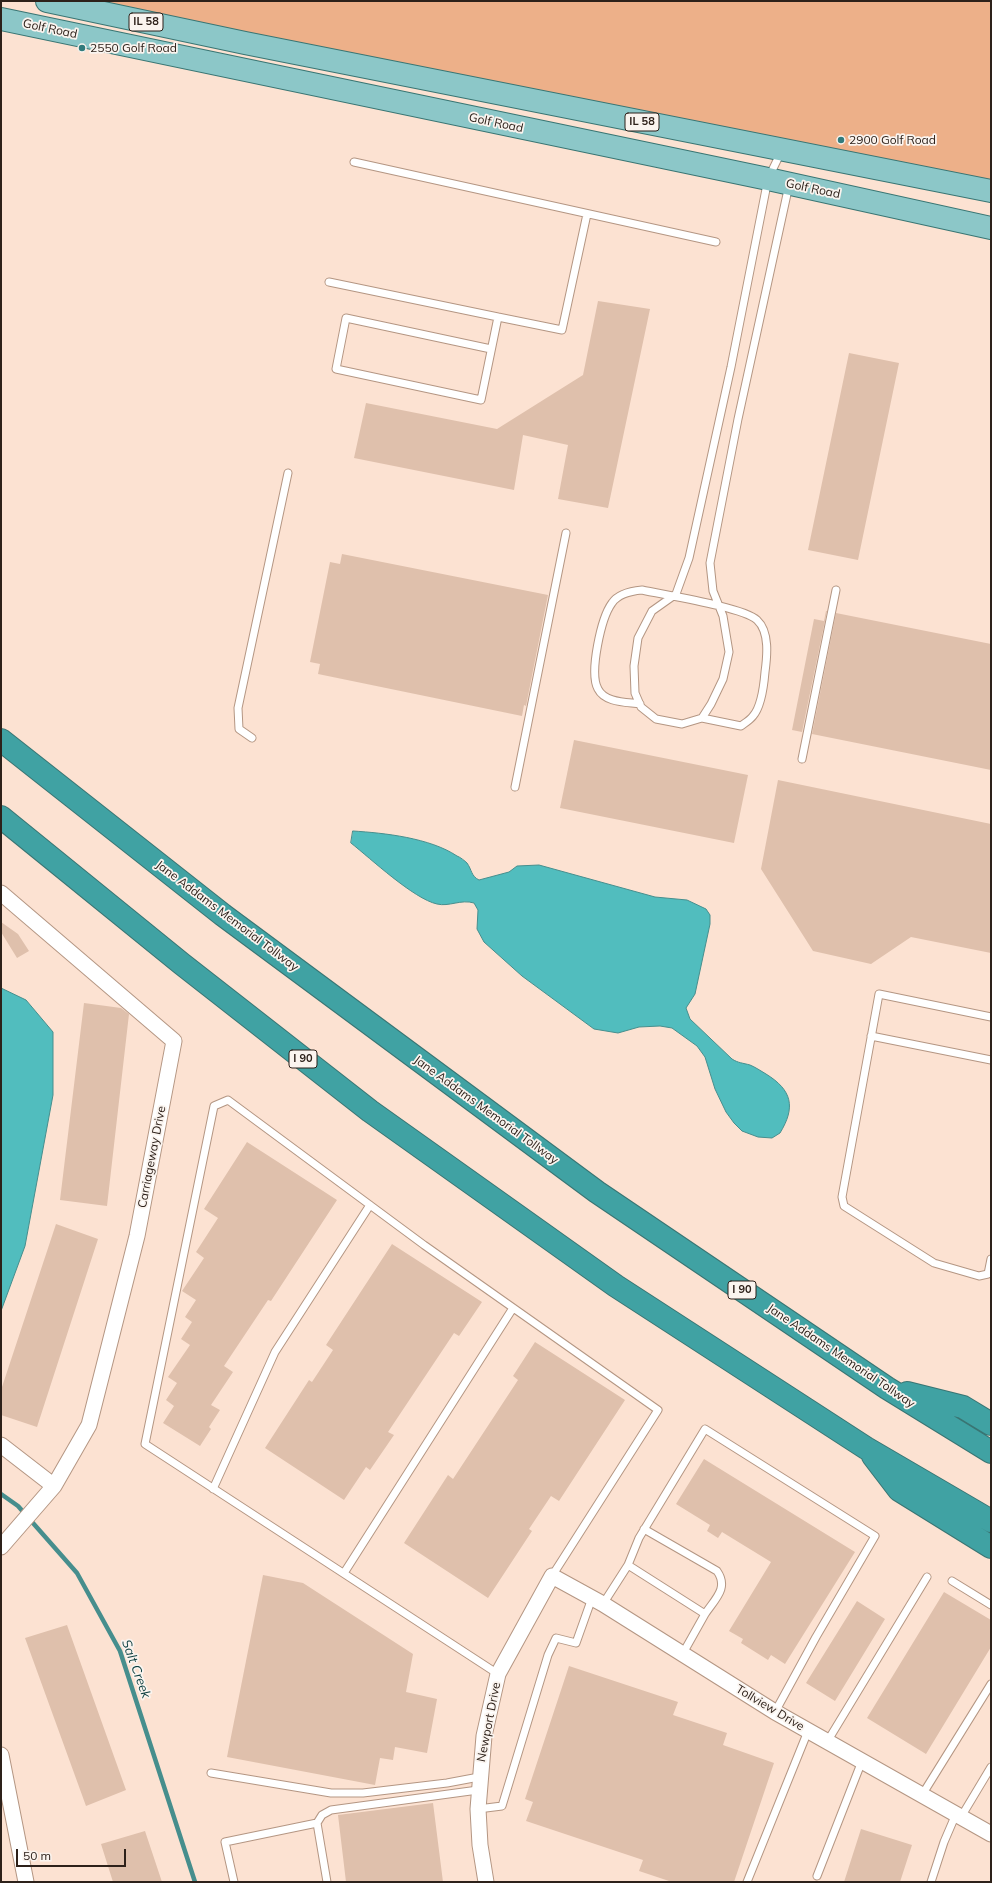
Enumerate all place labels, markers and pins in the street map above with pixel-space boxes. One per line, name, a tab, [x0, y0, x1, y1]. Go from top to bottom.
place label: 2550 Golf Road	[90, 41, 177, 55]
marker: 2550 Golf Road	[77, 43, 87, 53]
place label: 2900 Golf Road	[849, 133, 936, 147]
marker: 2900 Golf Road	[836, 135, 846, 145]

